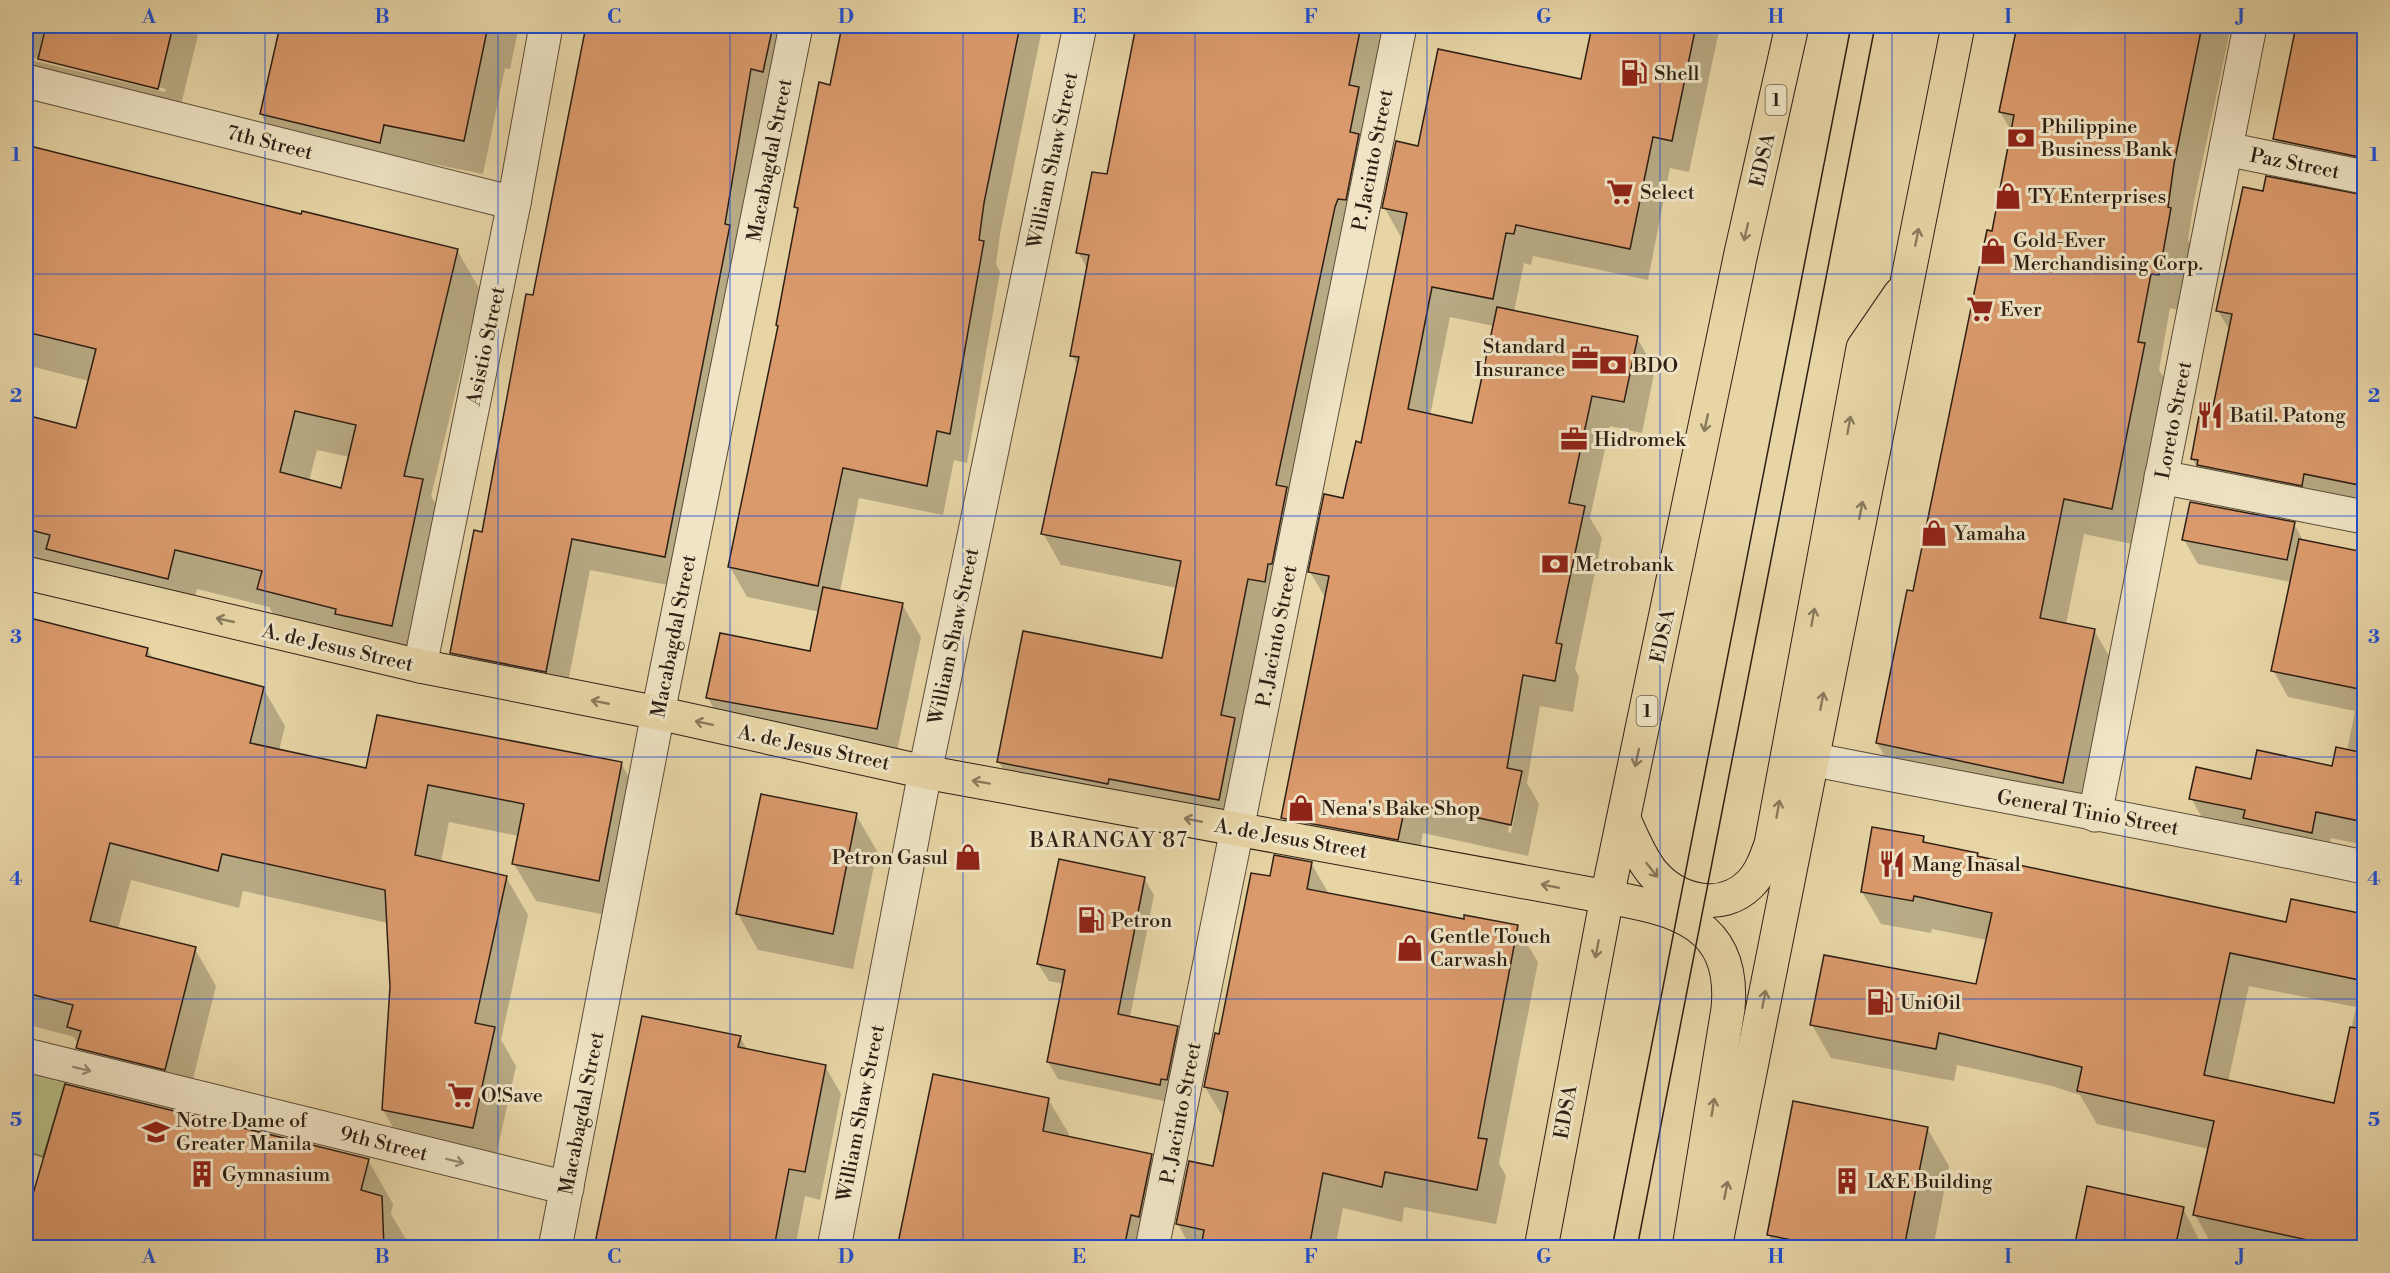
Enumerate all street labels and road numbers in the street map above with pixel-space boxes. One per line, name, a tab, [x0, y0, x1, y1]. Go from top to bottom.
street label: William Shaw Street	[1022, 70, 1084, 252]
street label: Macabagdal Street	[742, 77, 799, 244]
road number: 1	[1766, 85, 1786, 115]
street label: P. Jacinto Street	[1347, 87, 1399, 233]
street label: 7th Street	[224, 121, 315, 166]
street label: EDSA	[1745, 130, 1782, 190]
street label: Paz Street	[2248, 144, 2342, 185]
street label: Asistio Street	[461, 284, 511, 409]
street label: Loreto Street	[2151, 359, 2198, 481]
street label: William Shaw Street	[923, 546, 985, 728]
street label: Macabagdal Street	[646, 553, 703, 720]
street label: P. Jacinto Street	[1251, 563, 1303, 709]
street label: EDSA	[1646, 606, 1682, 665]
street label: A. de Jesus Street	[259, 619, 416, 678]
road number: 1	[1636, 696, 1658, 726]
street label: A. de Jesus Street	[735, 720, 892, 777]
street label: General Tinio Street	[1995, 785, 2181, 842]
street label: A. de Jesus Street	[1211, 814, 1369, 865]
street label: William Shaw Street	[832, 1023, 891, 1205]
street label: Macabagdal Street	[554, 1030, 611, 1197]
street label: P. Jacinto Street	[1155, 1040, 1207, 1186]
street label: EDSA	[1549, 1082, 1584, 1141]
street label: 9th Street	[337, 1121, 430, 1167]

